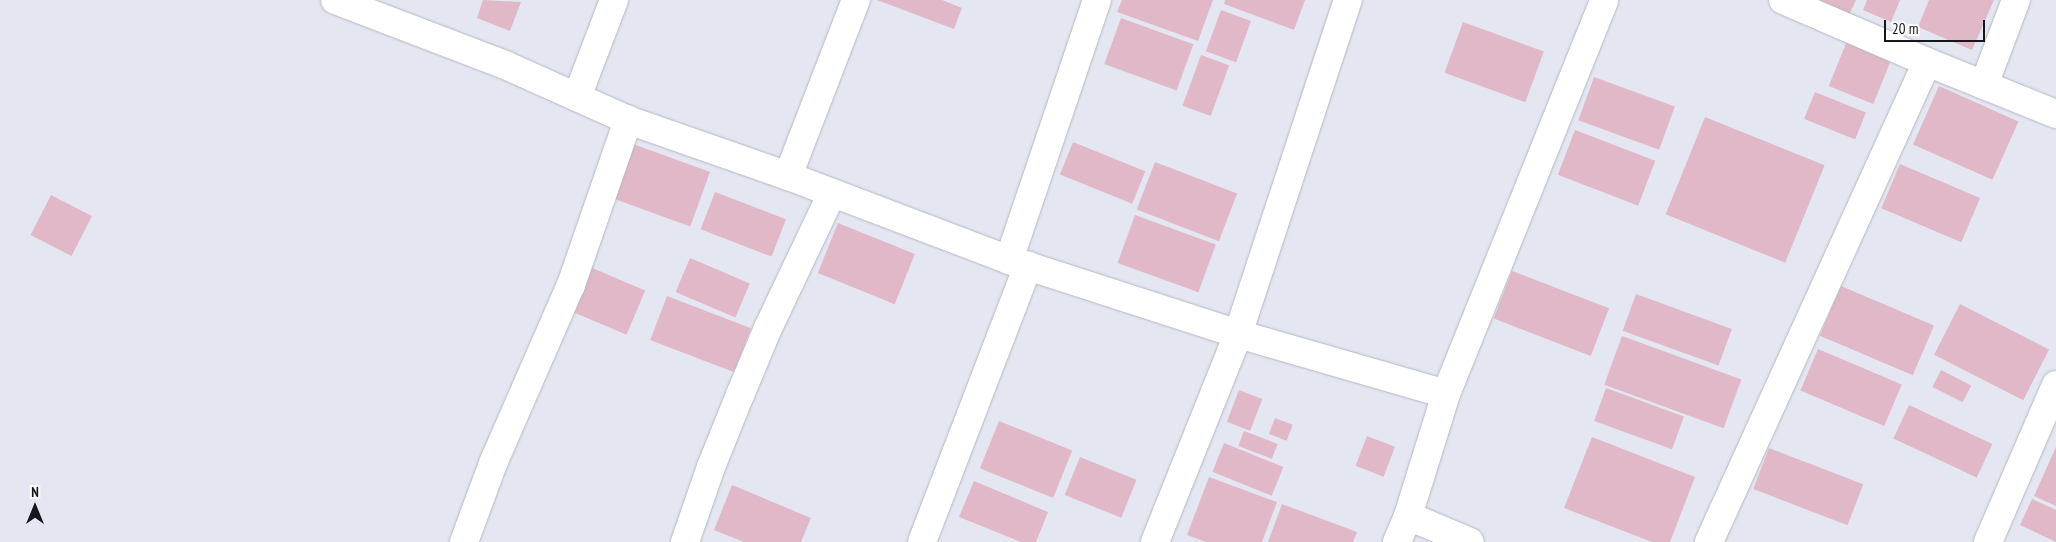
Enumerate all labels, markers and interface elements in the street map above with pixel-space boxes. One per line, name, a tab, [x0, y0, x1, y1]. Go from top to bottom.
scale bar	[1886, 10, 1987, 42]
text: 20 m	[1892, 19, 1918, 38]
north arrow	[10, 482, 60, 532]
text: N	[31, 483, 39, 501]

